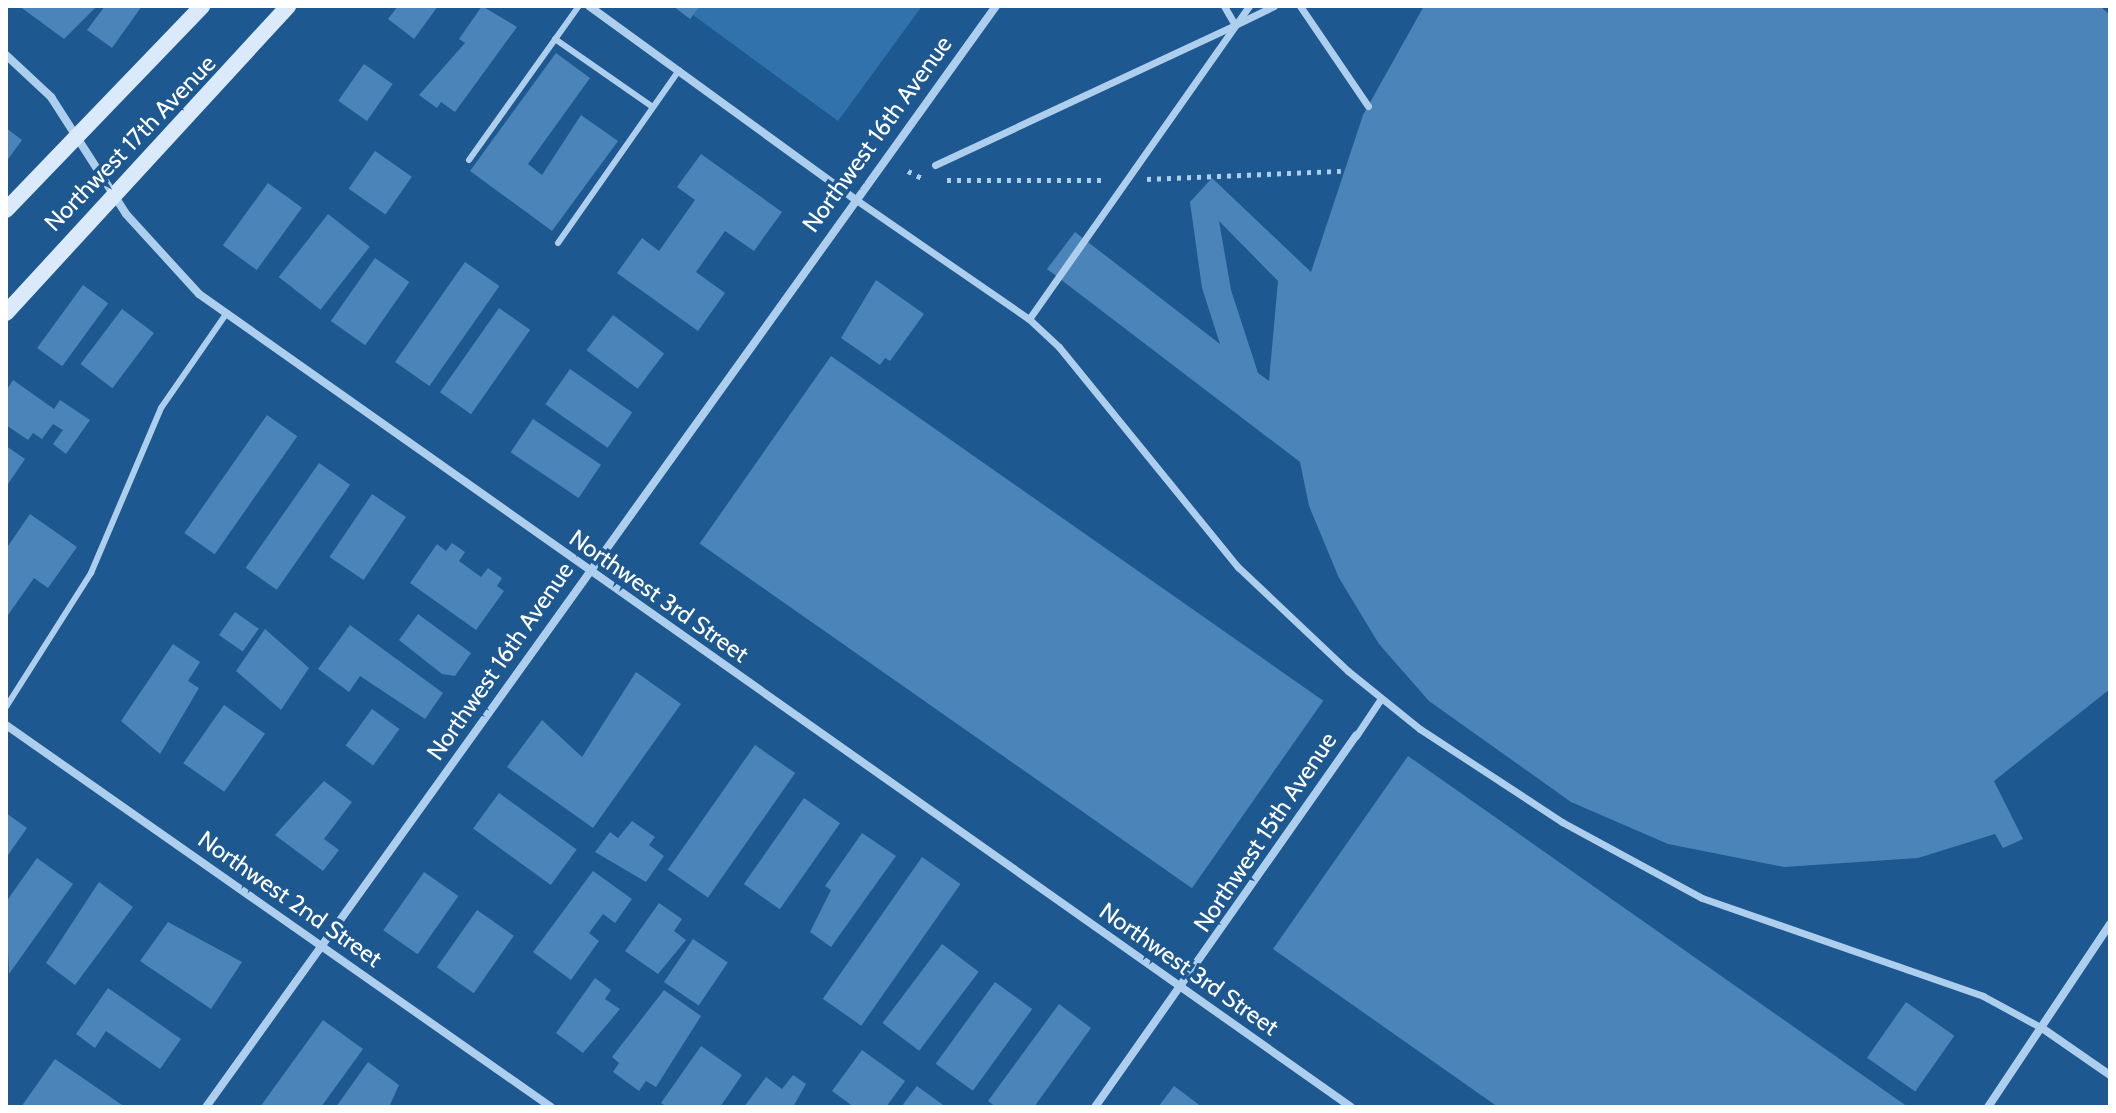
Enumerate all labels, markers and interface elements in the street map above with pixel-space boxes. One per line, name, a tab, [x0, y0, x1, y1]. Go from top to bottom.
street label: Northwest 16th Avenue	[796, 30, 958, 238]
street label: Northwest 17th Avenue	[38, 49, 222, 237]
street label: Northwest 3rd Street	[564, 523, 754, 669]
street label: Northwest 16th Avenue	[421, 556, 579, 766]
street label: Northwest 15th Avenue	[1187, 727, 1343, 937]
street label: Northwest 2nd Street	[193, 825, 387, 973]
street label: Northwest 3rd Street	[1094, 896, 1284, 1042]

